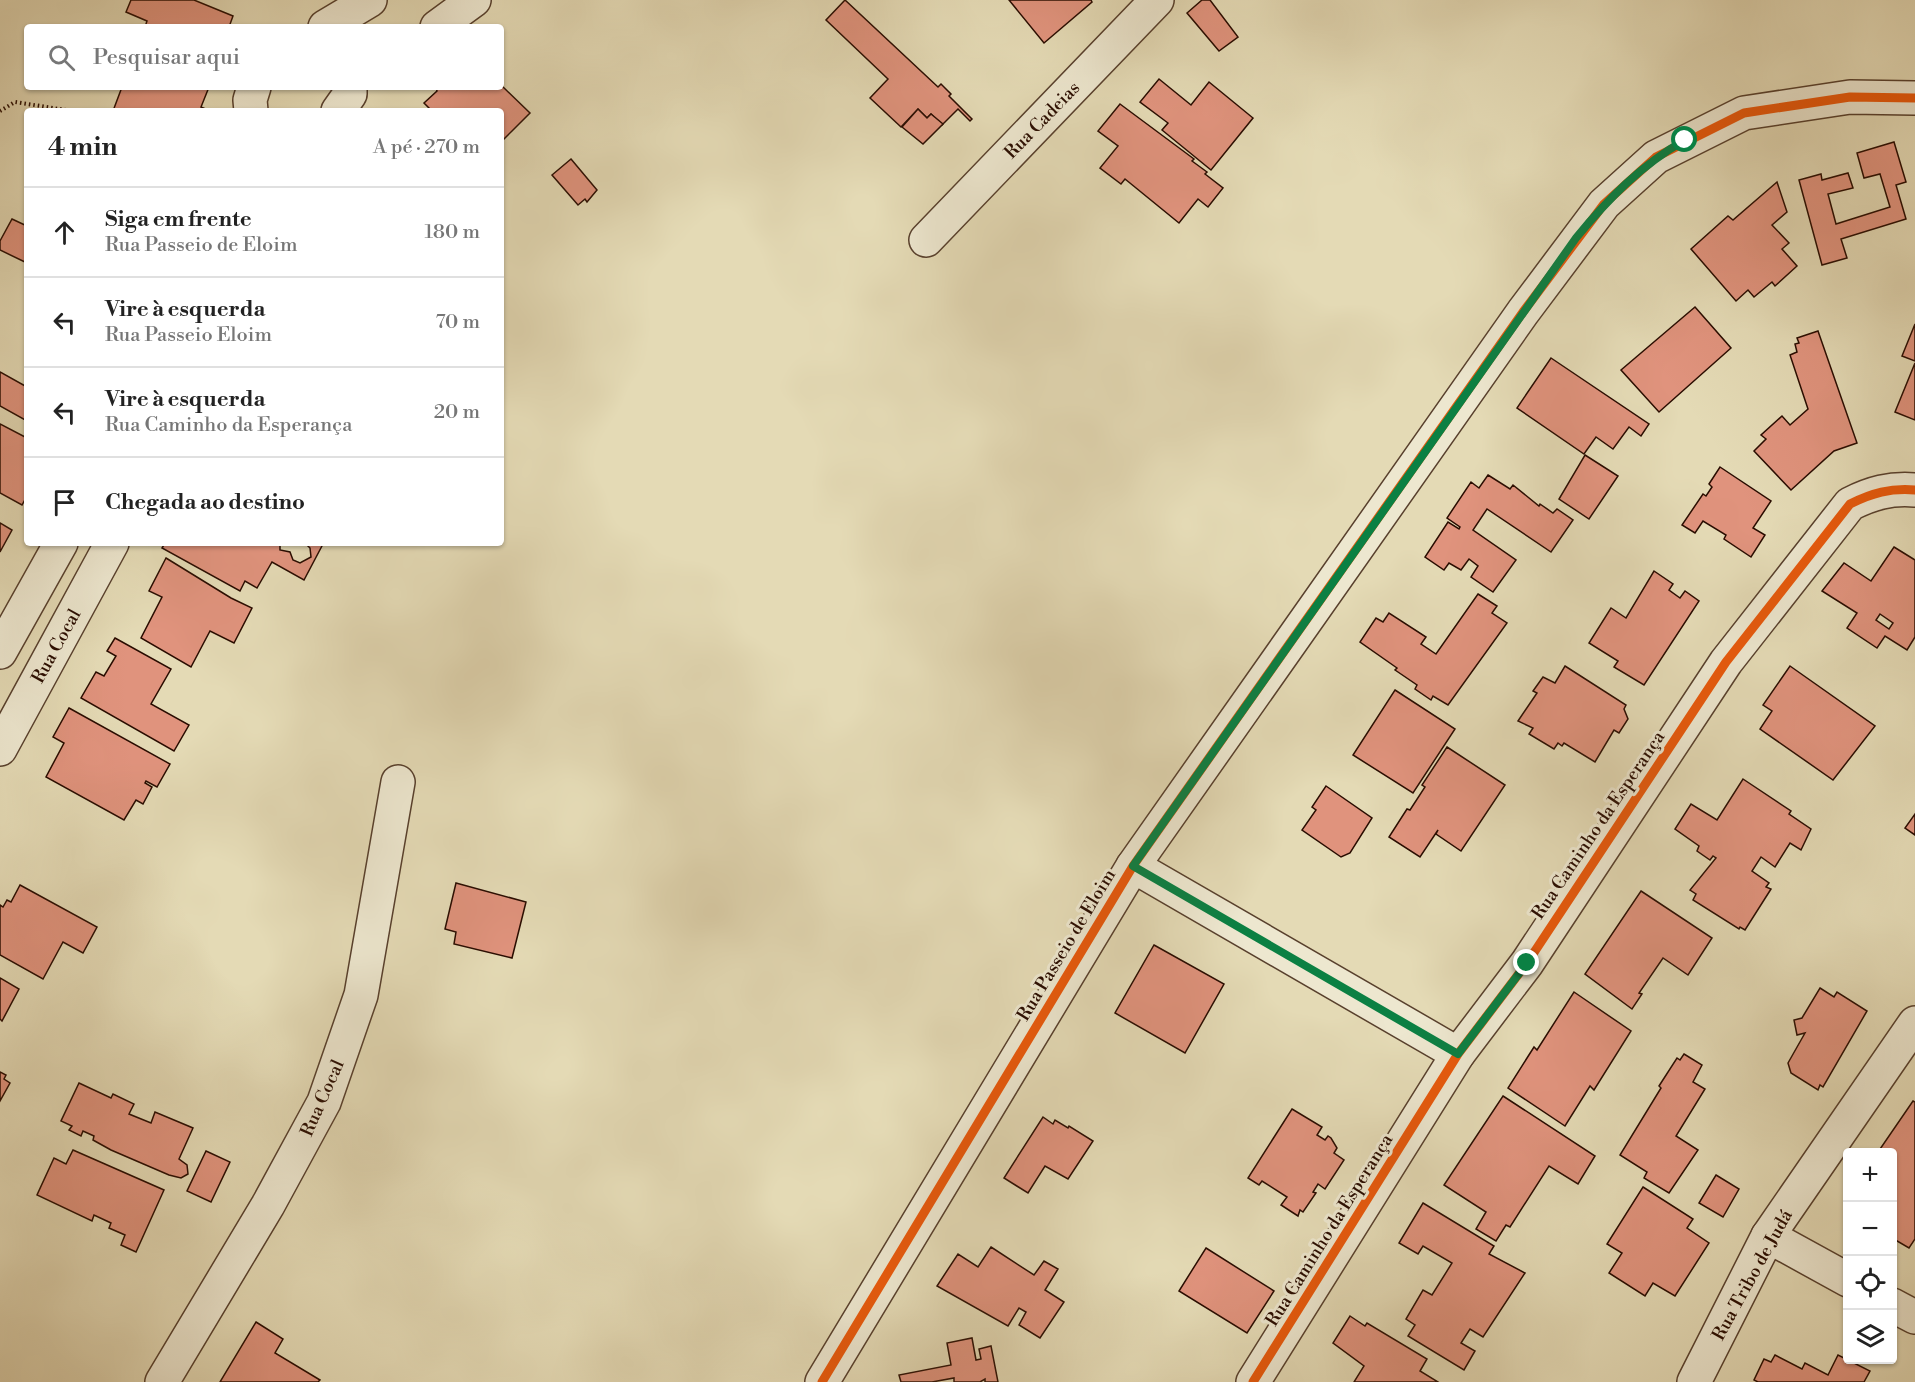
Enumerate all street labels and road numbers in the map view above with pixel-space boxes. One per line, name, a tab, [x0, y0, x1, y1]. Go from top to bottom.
street label: Rua Cadeias	[1000, 77, 1085, 164]
street label: Rua Cocal	[27, 604, 87, 687]
street label: Rua Caminho da Esperança	[1527, 726, 1671, 924]
street label: Rua Passeio de Eloim	[1012, 865, 1121, 1025]
street label: Rua Cocal	[295, 1056, 350, 1140]
street label: Rua Caminho da Esperança	[1261, 1129, 1399, 1331]
street label: Rua Tribo de Judá	[1707, 1205, 1798, 1345]

